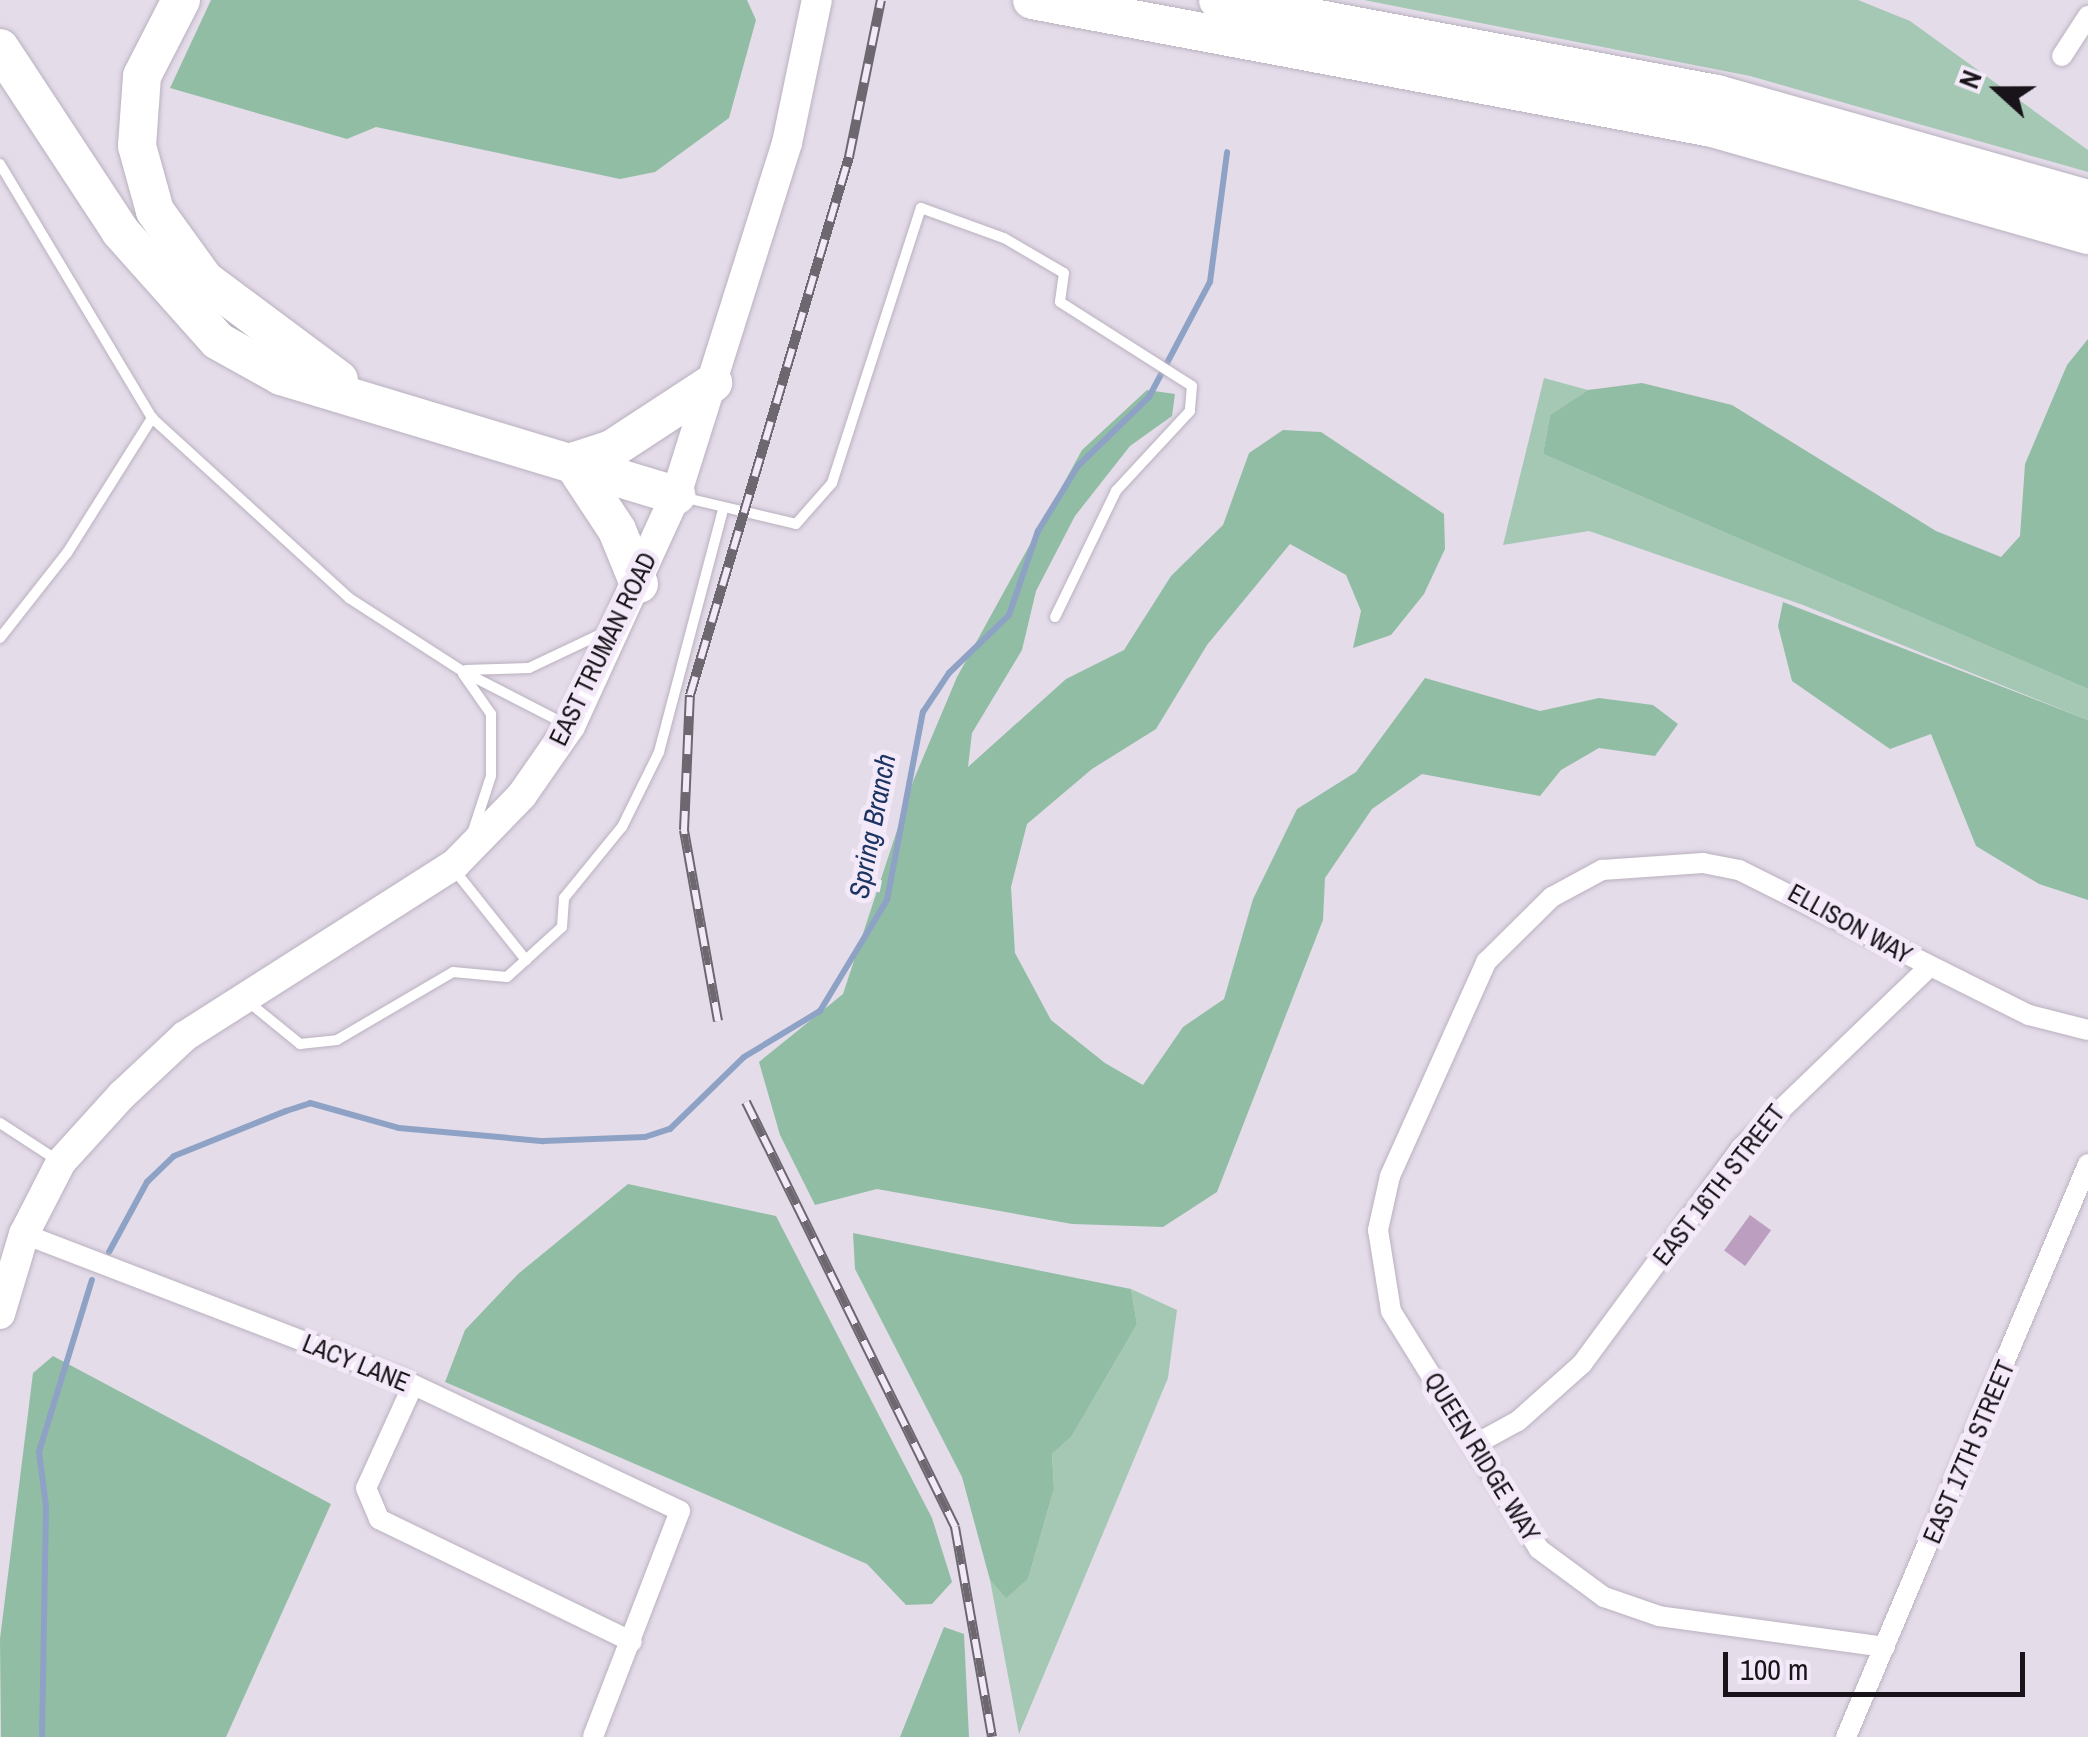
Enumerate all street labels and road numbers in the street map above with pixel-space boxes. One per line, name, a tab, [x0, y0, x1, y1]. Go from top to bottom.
street label: EAST TRUMAN ROAD	[543, 547, 663, 751]
street label: ELLISON WAY	[1783, 878, 1917, 970]
street label: EAST 16TH STREET	[1647, 1099, 1791, 1271]
street label: LACY LANE	[298, 1328, 414, 1398]
street label: EAST 17TH STREET	[1917, 1356, 2021, 1548]
street label: QUEEN RIDGE WAY	[1418, 1367, 1546, 1547]

